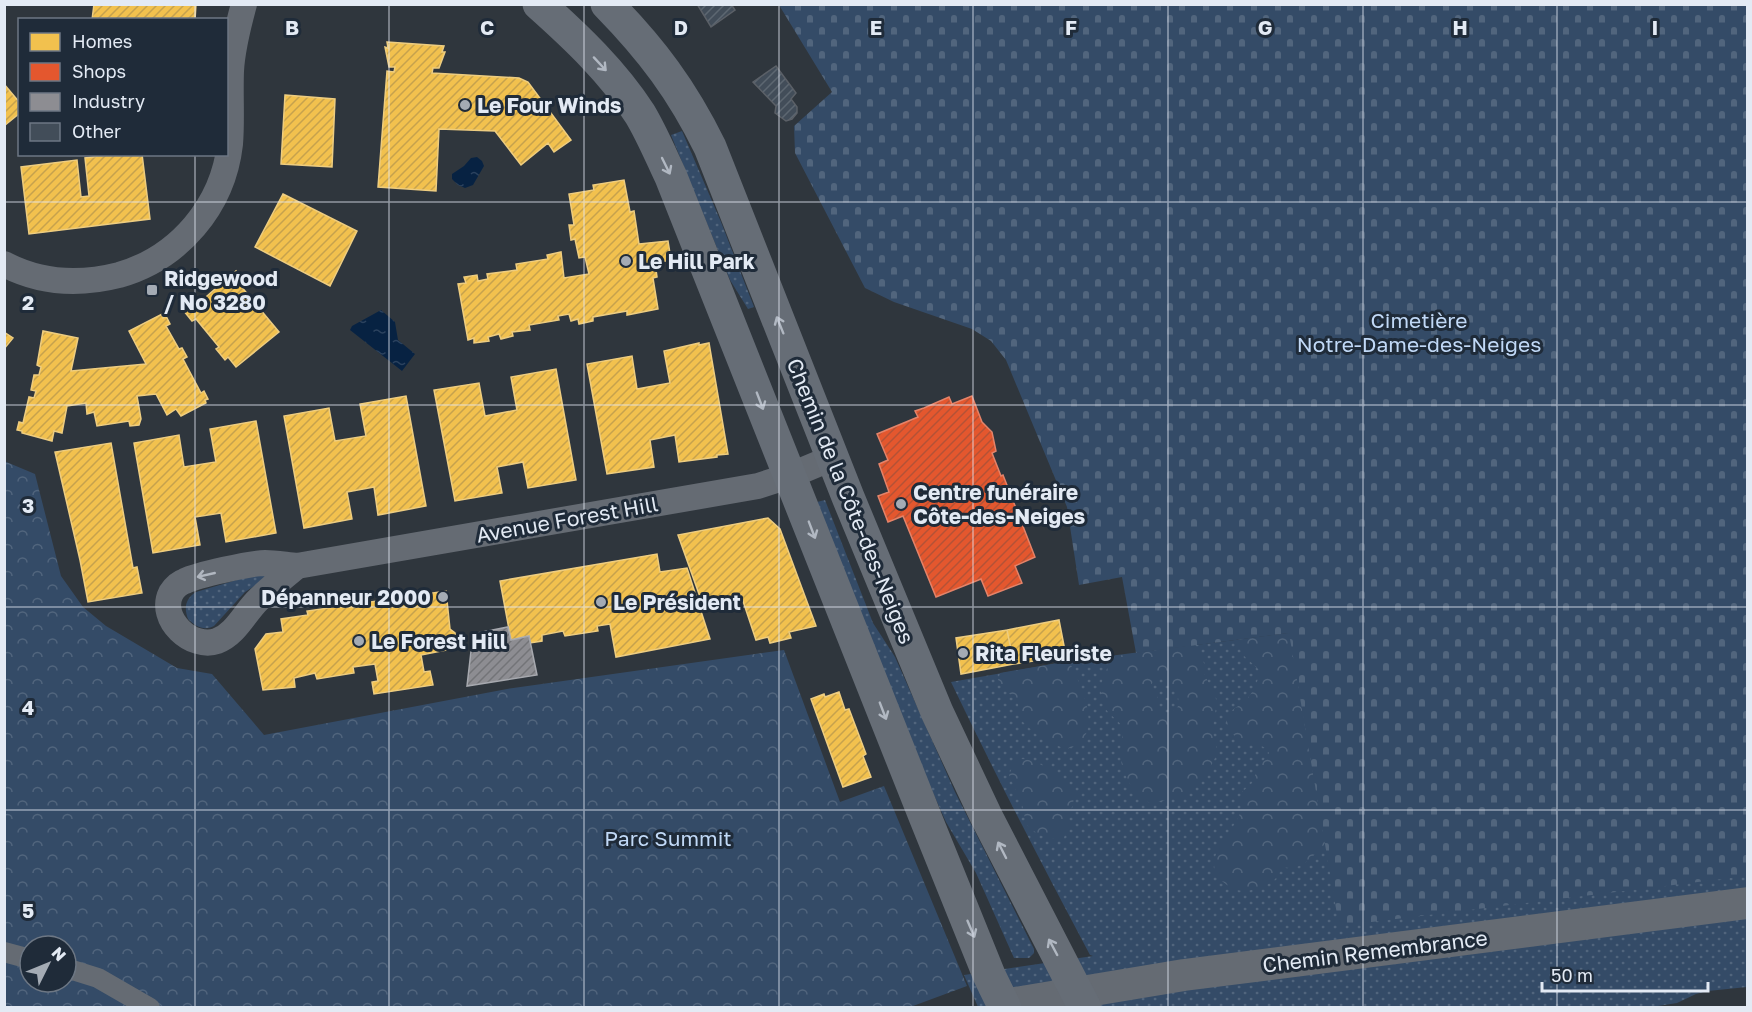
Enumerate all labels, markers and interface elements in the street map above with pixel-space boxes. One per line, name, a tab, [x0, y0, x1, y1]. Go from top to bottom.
text: B	[285, 15, 299, 39]
text: C	[480, 15, 494, 39]
text: D	[674, 15, 688, 39]
text: E	[870, 15, 882, 39]
text: F	[1065, 15, 1077, 39]
text: G	[1258, 15, 1272, 39]
text: H	[1452, 15, 1468, 39]
text: I	[1652, 15, 1658, 39]
legend	[18, 18, 228, 156]
text: Homes	[72, 30, 132, 52]
one-way arrow	[593, 56, 607, 71]
text: Shops	[72, 60, 126, 82]
text: Industry	[72, 90, 145, 112]
place label: Le Four Winds	[477, 92, 622, 118]
marker: Le Four Winds	[458, 98, 472, 112]
text: Other	[72, 120, 121, 142]
one-way arrow	[661, 157, 673, 175]
place label: Le Hill Park	[638, 248, 755, 274]
marker: Le Hill Park	[619, 254, 633, 268]
place label: Ridgewood / No 3280	[164, 265, 278, 315]
marker: Ridgewood / No 3280	[145, 283, 159, 297]
text: 2	[22, 290, 34, 314]
park label: Cimetière Notre-Dame-des-Neiges	[1297, 307, 1541, 357]
one-way arrow	[774, 316, 785, 335]
street label: Chemin de la Côte-des-Neiges	[782, 354, 920, 648]
one-way arrow	[755, 392, 766, 410]
place label: Centre funéraire Côte-des-Neiges	[913, 479, 1086, 529]
street label: Avenue Forest Hill	[474, 490, 660, 548]
text: 3	[22, 493, 34, 517]
marker: Centre funéraire Côte-des-Neiges	[894, 497, 908, 511]
one-way arrow	[807, 520, 818, 538]
one-way arrow	[196, 570, 216, 581]
place label: Dépanneur 2000	[261, 584, 431, 610]
place label: Le Président	[613, 589, 741, 615]
marker: Dépanneur 2000	[436, 590, 450, 604]
marker: Le Président	[594, 595, 608, 609]
place label: Le Forest Hill	[371, 628, 507, 654]
marker: Le Forest Hill	[352, 634, 366, 648]
place label: Rita Fleuriste	[975, 640, 1112, 666]
marker: Rita Fleuriste	[956, 646, 970, 660]
text: 4	[22, 695, 34, 719]
one-way arrow	[879, 701, 890, 720]
park label: Parc Summit	[604, 825, 732, 851]
one-way arrow	[996, 841, 1008, 859]
text: 5	[22, 898, 34, 922]
one-way arrow	[966, 920, 977, 938]
street label: Chemin Remembrance	[1261, 924, 1489, 978]
north arrow	[18, 934, 78, 994]
one-way arrow	[1047, 938, 1058, 956]
text: N	[48, 942, 70, 965]
scale bar	[1542, 955, 1708, 993]
text: 50 m	[1551, 964, 1593, 986]

